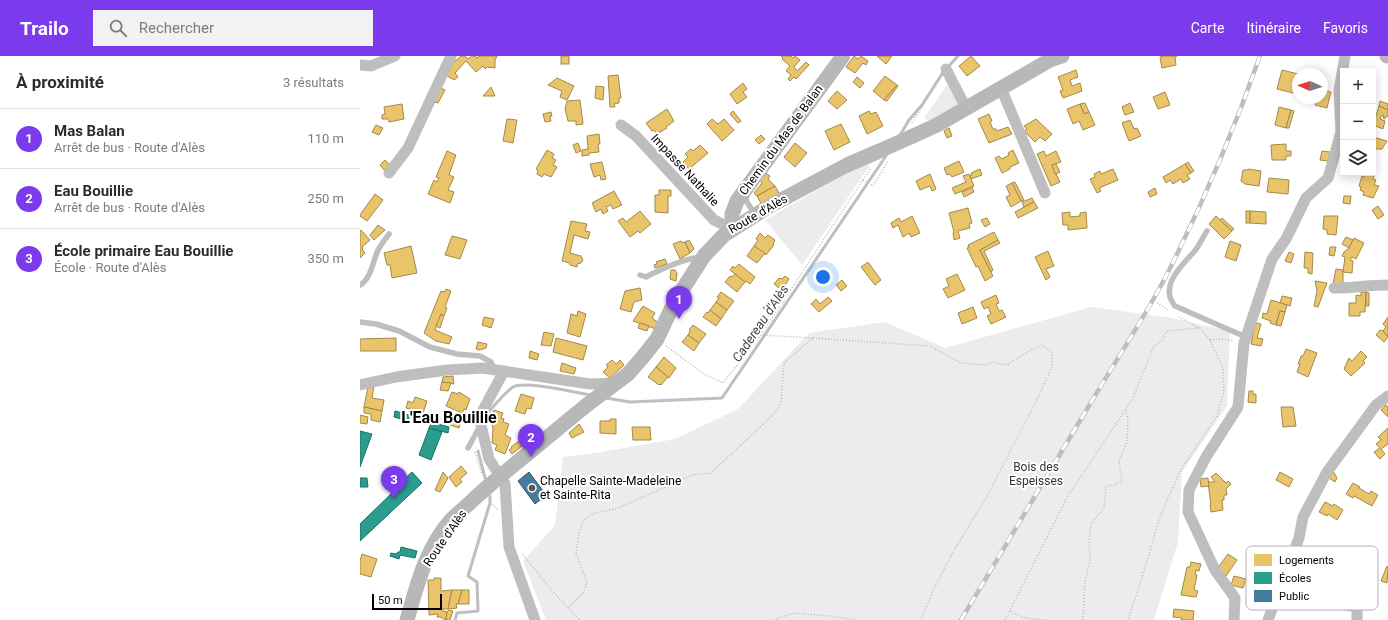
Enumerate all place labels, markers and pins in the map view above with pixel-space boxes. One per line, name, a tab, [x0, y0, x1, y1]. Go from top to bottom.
pin: 1	[666, 286, 692, 319]
pin: 2	[518, 424, 544, 457]
pin: 3	[381, 466, 407, 499]
place label: Chapelle Sainte-Madeleine et Sainte-Rita	[540, 474, 681, 502]
marker: Chapelle Sainte-Madeleine et Sainte-Rita	[527, 483, 537, 493]

